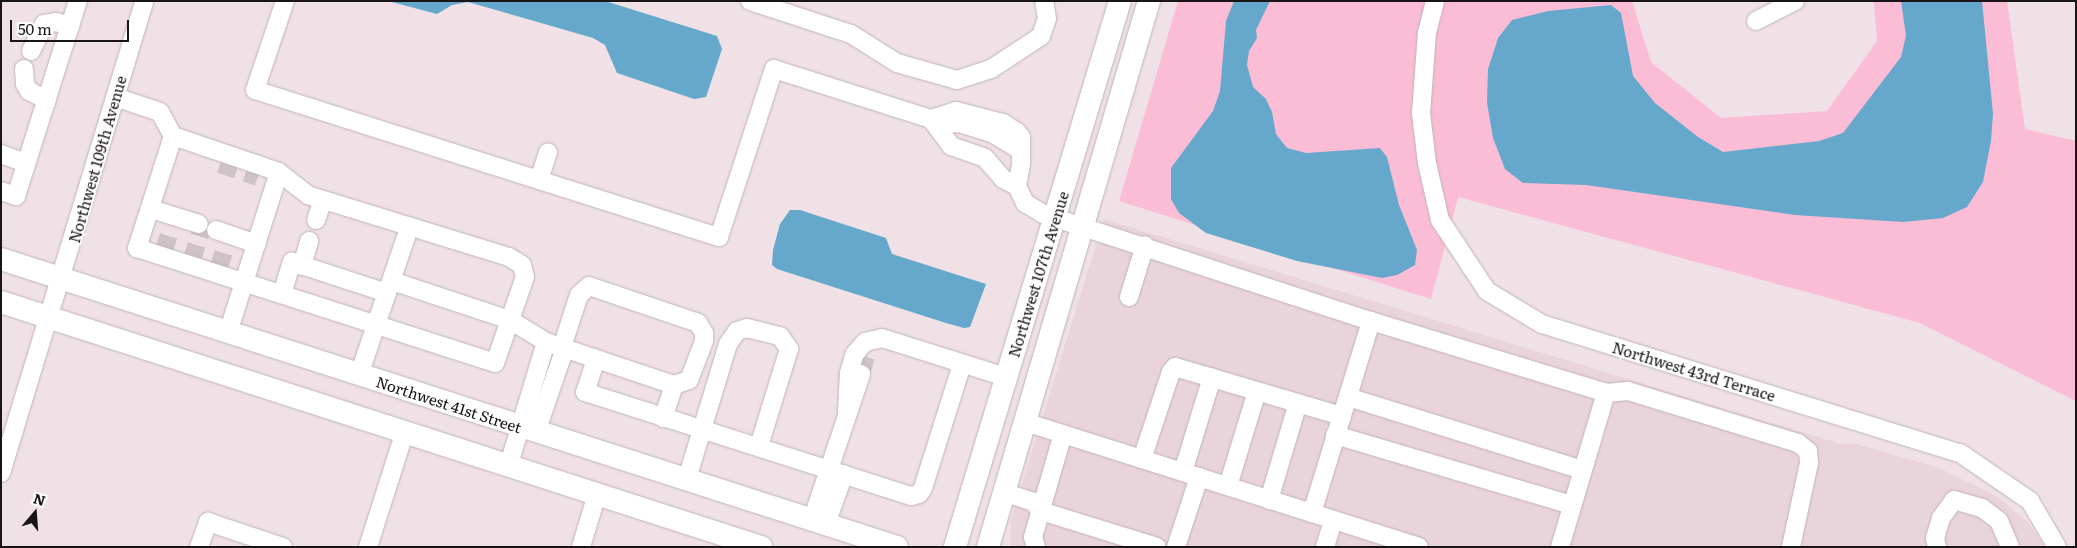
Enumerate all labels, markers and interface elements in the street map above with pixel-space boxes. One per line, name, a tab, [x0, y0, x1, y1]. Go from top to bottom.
scale bar	[12, 10, 131, 42]
text: 50 m	[18, 17, 52, 40]
street label: Northwest 109th Avenue	[64, 73, 130, 245]
street label: Northwest 107th Avenue	[1004, 189, 1072, 359]
street label: Northwest 43rd Terrace	[1610, 338, 1778, 404]
street label: Northwest 41st Street	[374, 372, 524, 436]
text: N	[31, 487, 48, 510]
north arrow	[10, 488, 60, 538]

